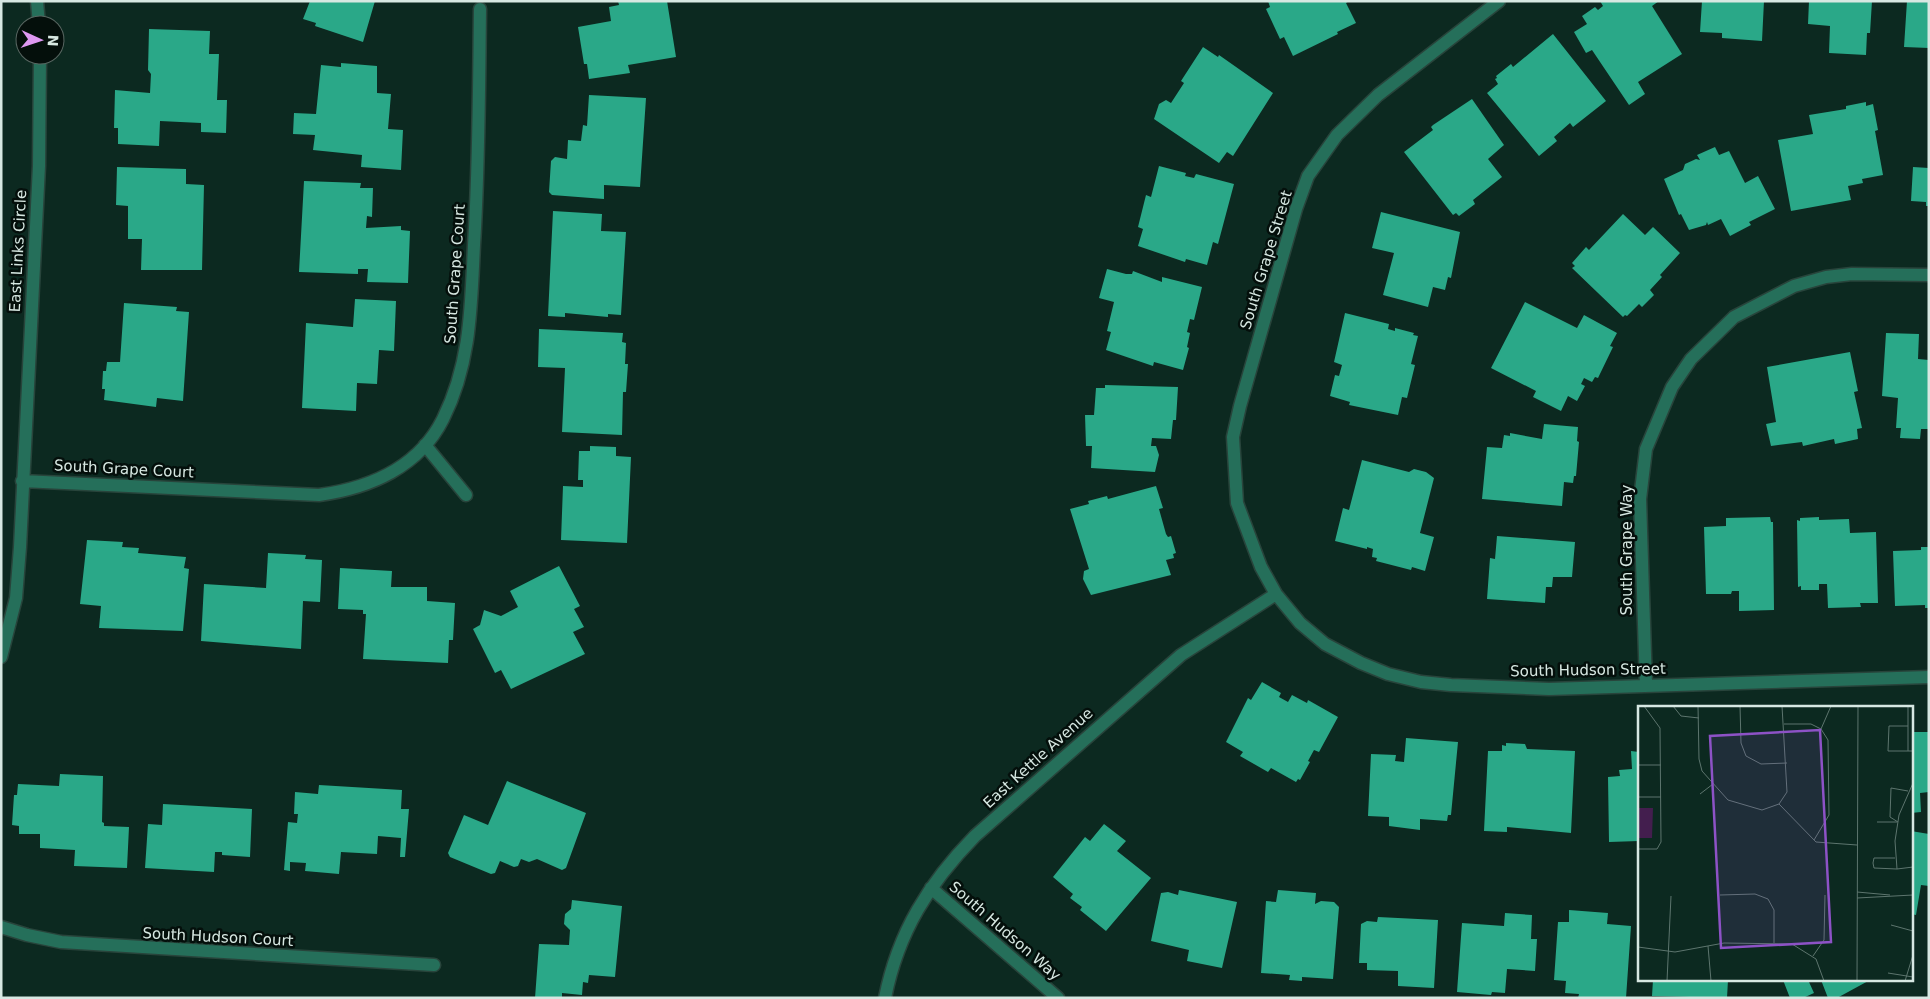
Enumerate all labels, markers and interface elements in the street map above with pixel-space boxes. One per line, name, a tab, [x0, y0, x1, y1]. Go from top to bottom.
north arrow	[15, 15, 65, 65]
text: N	[45, 34, 61, 47]
street label: South Grape Street	[1236, 188, 1296, 332]
street label: East Links Circle	[6, 189, 30, 313]
street label: South Grape Court	[441, 203, 469, 344]
street label: South Grape Court	[54, 456, 195, 482]
street label: South Grape Way	[1618, 484, 1636, 615]
street label: South Hudson Street	[1510, 660, 1666, 680]
street label: East Kettle Avenue	[980, 704, 1096, 812]
inset map	[1638, 706, 1912, 982]
street label: South Hudson Way	[946, 878, 1065, 984]
street label: South Hudson Court	[142, 924, 294, 950]

